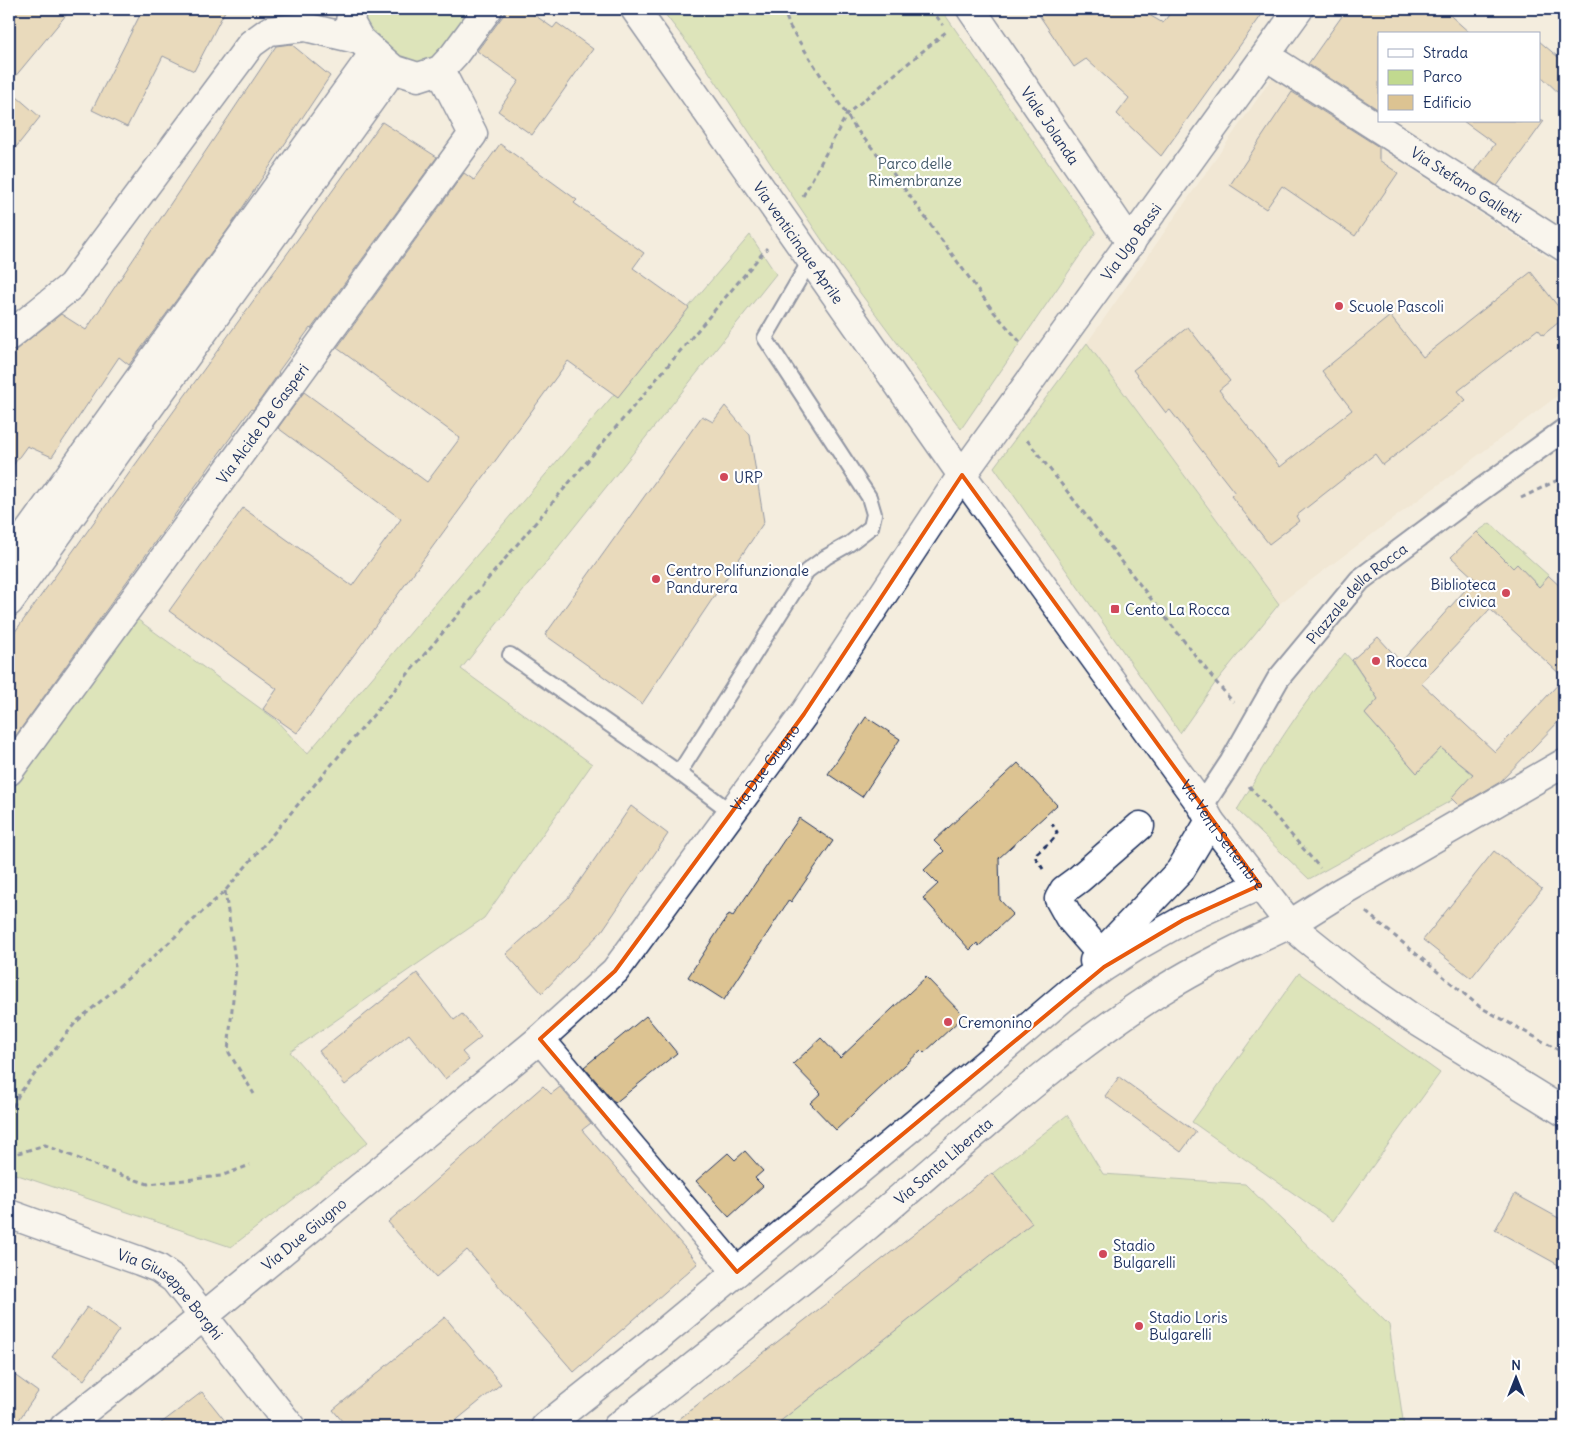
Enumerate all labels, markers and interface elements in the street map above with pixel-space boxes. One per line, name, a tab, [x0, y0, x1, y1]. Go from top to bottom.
legend	[1378, 32, 1540, 122]
text: Strada	[1423, 43, 1468, 62]
text: Parco	[1423, 67, 1462, 86]
street label: Viale Jolanda	[1017, 83, 1084, 168]
text: Edificio	[1423, 93, 1471, 112]
street label: Via Stefano Galletti	[1407, 142, 1525, 227]
park label: Parco delle Rimembranze	[868, 154, 962, 190]
street label: Via venticinque Aprile	[749, 178, 848, 307]
street label: Via Ugo Bassi	[1097, 199, 1165, 284]
place label: Scuole Pascoli	[1349, 297, 1444, 316]
marker: Scuole Pascoli	[1333, 300, 1345, 312]
street label: Via Alcide De Gasperi	[212, 360, 312, 487]
place label: URP	[734, 468, 763, 487]
marker: URP	[718, 471, 730, 483]
street label: Piazzale della Rocca	[1302, 538, 1411, 647]
place label: Centro Polifunzionale Pandurera	[666, 561, 809, 597]
marker: Centro Polifunzionale Pandurera	[650, 573, 662, 585]
place label: Biblioteca civica	[1430, 575, 1496, 611]
marker: Biblioteca civica	[1500, 587, 1512, 599]
place label: Cento La Rocca	[1125, 600, 1230, 619]
marker: Cento La Rocca	[1109, 603, 1121, 615]
place label: Rocca	[1386, 652, 1428, 671]
marker: Rocca	[1370, 655, 1382, 667]
street label: Via Due Giugno	[726, 720, 803, 815]
street label: Via Venti Settembre	[1177, 776, 1270, 894]
place label: Cremonino	[958, 1013, 1032, 1032]
marker: Cremonino	[942, 1016, 954, 1028]
street label: Via Santa Liberata	[890, 1113, 996, 1208]
street label: Via Due Giugno	[257, 1193, 350, 1274]
place label: Stadio Bulgarelli	[1113, 1236, 1176, 1272]
street label: Via Giuseppe Borghi	[115, 1244, 227, 1343]
marker: Stadio Bulgarelli	[1097, 1248, 1109, 1260]
place label: Stadio Loris Bulgarelli	[1149, 1308, 1228, 1344]
marker: Stadio Loris Bulgarelli	[1133, 1320, 1145, 1332]
north arrow	[1490, 1354, 1540, 1404]
text: N	[1511, 1356, 1521, 1374]

